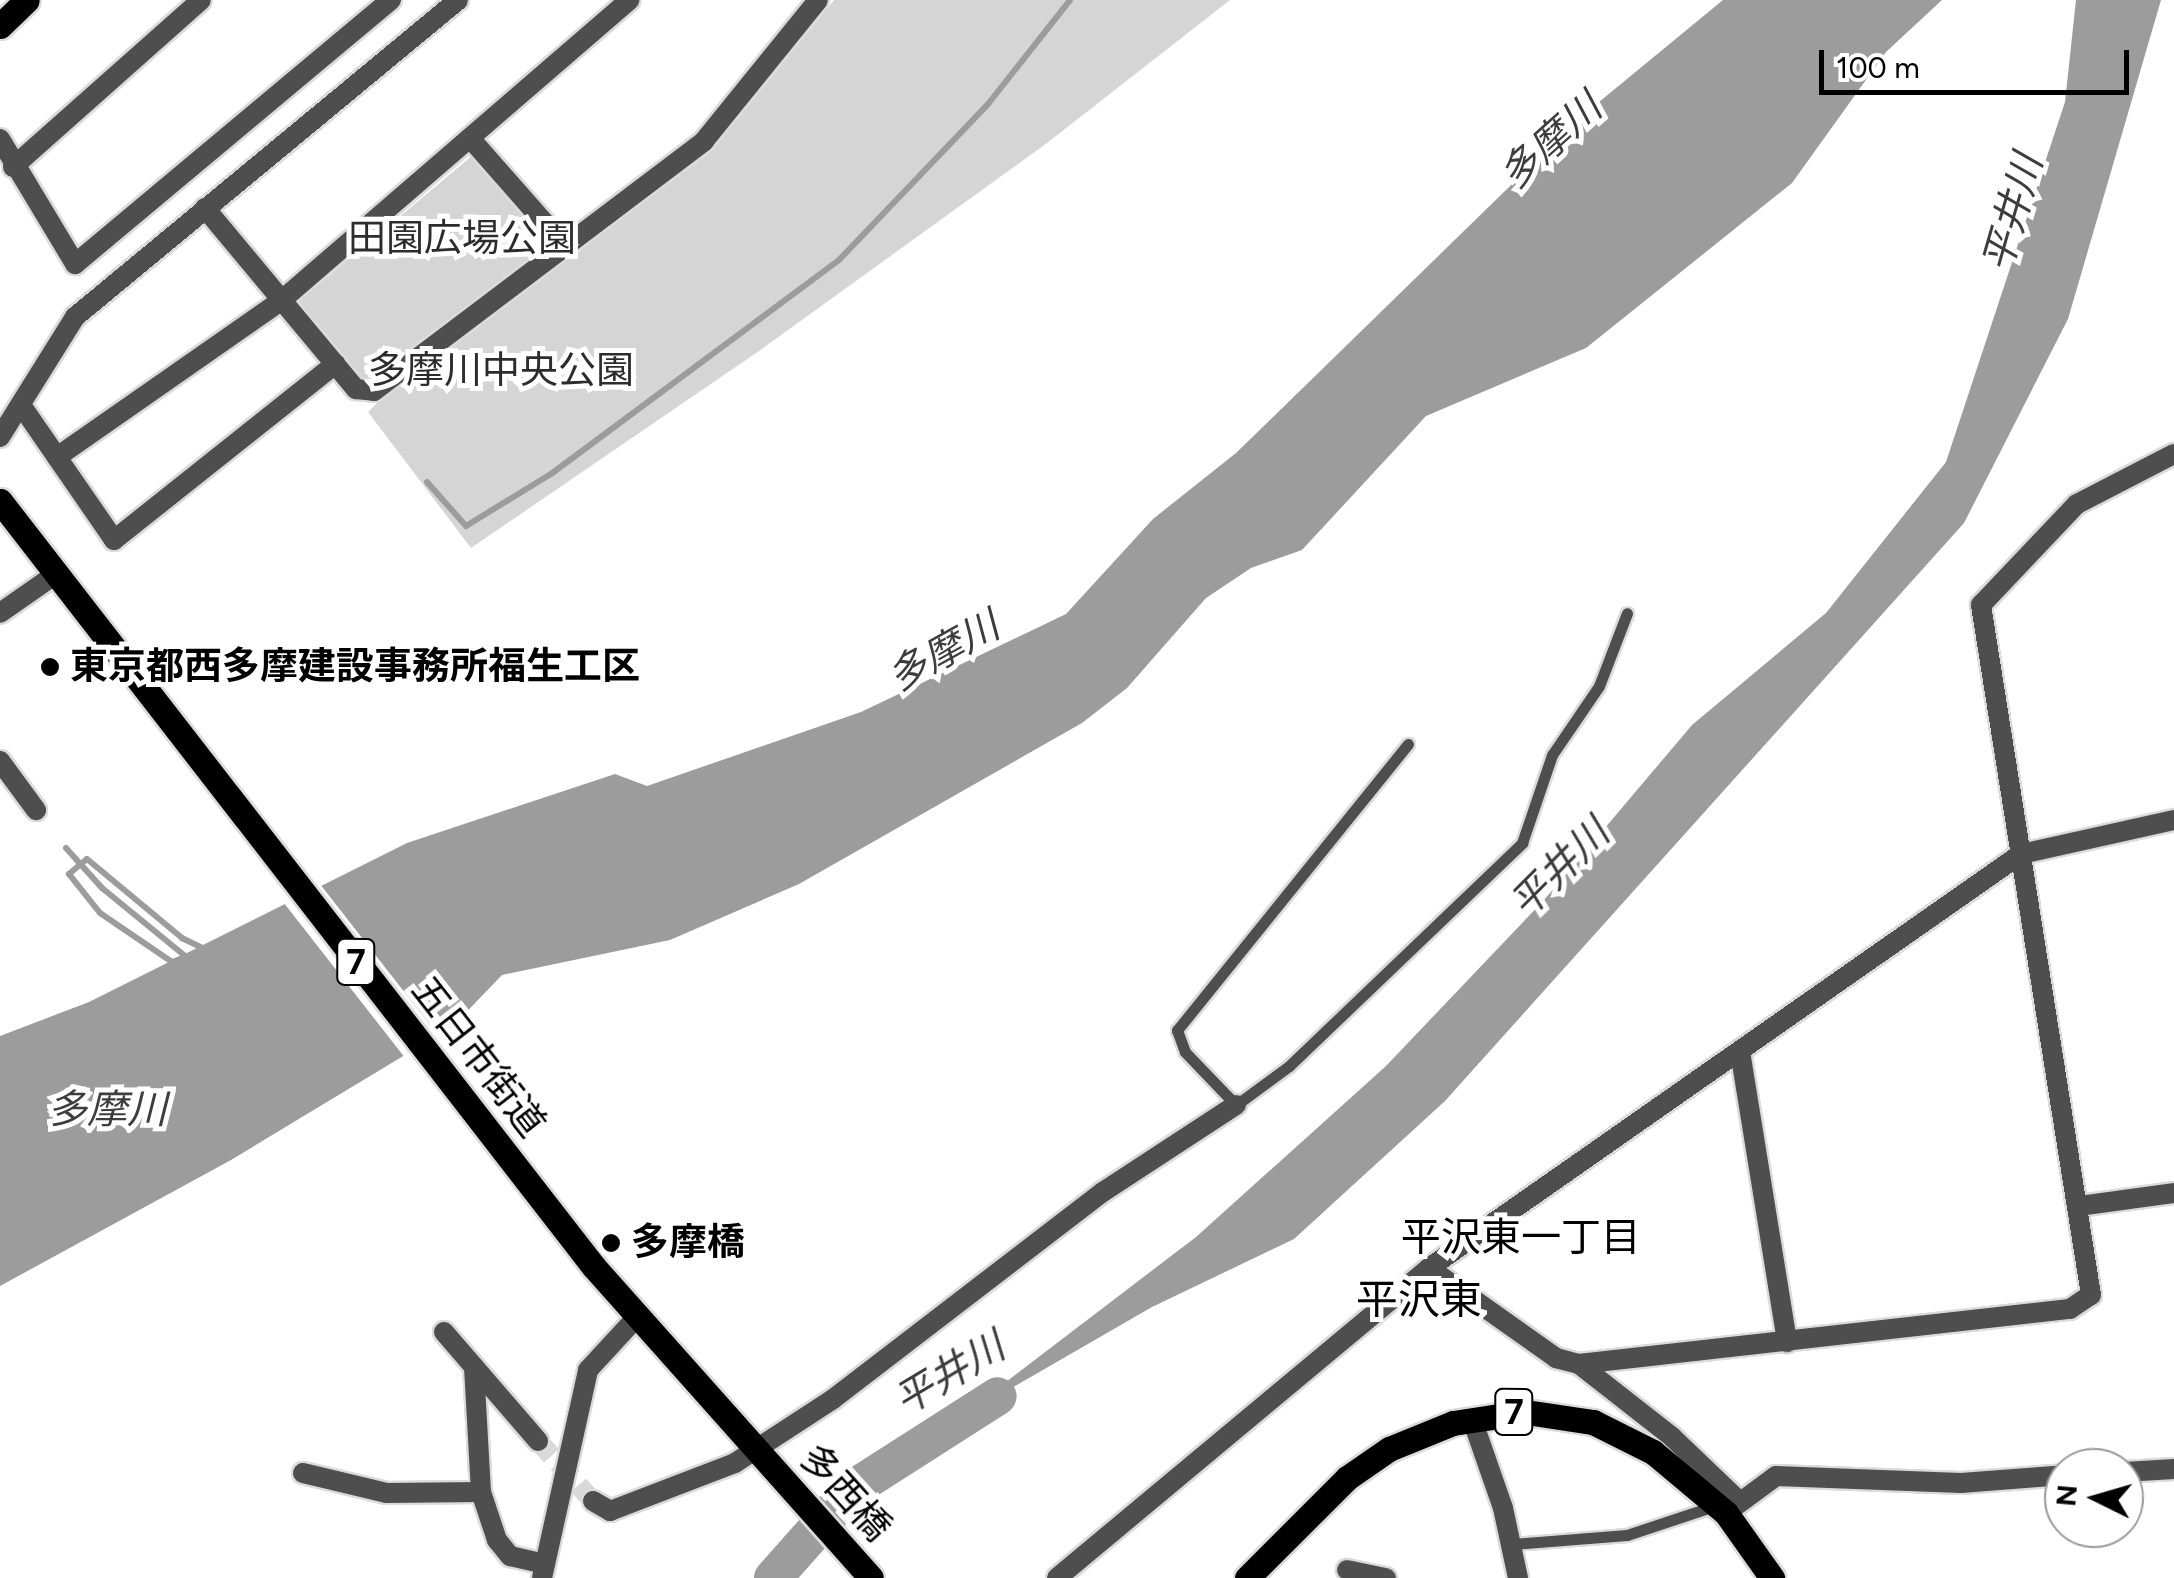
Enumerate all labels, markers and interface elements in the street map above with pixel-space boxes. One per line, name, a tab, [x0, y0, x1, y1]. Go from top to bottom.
scale bar	[1824, 30, 2134, 92]
text: 100 m	[1836, 49, 1920, 86]
water label: 多摩川	[1489, 83, 1611, 199]
water label: 平井川	[1972, 149, 2052, 277]
park label: 田園広場公園	[348, 216, 576, 262]
park label: 多摩川中央公園	[368, 348, 634, 394]
water label: 多摩川	[879, 601, 1007, 701]
place label: 東京都西多摩建設事務所福生工区	[70, 644, 640, 690]
marker: 東京都西多摩建設事務所福生工区	[39, 656, 61, 678]
water label: 平井川	[1500, 809, 1618, 927]
road number: 7	[336, 932, 376, 992]
street label: 五日市街道	[402, 968, 554, 1146]
water label: 多摩川	[47, 1085, 167, 1133]
district label: 平沢東一丁目	[1401, 1213, 1641, 1261]
place label: 多摩橋	[631, 1220, 745, 1266]
marker: 多摩橋	[600, 1232, 622, 1254]
district label: 平沢東	[1356, 1275, 1482, 1325]
water label: 平井川	[885, 1322, 1013, 1424]
road number: 7	[1494, 1382, 1534, 1442]
street label: 多西橋	[790, 1435, 900, 1551]
north arrow	[2044, 1448, 2144, 1548]
text: N	[2048, 1483, 2084, 1508]

